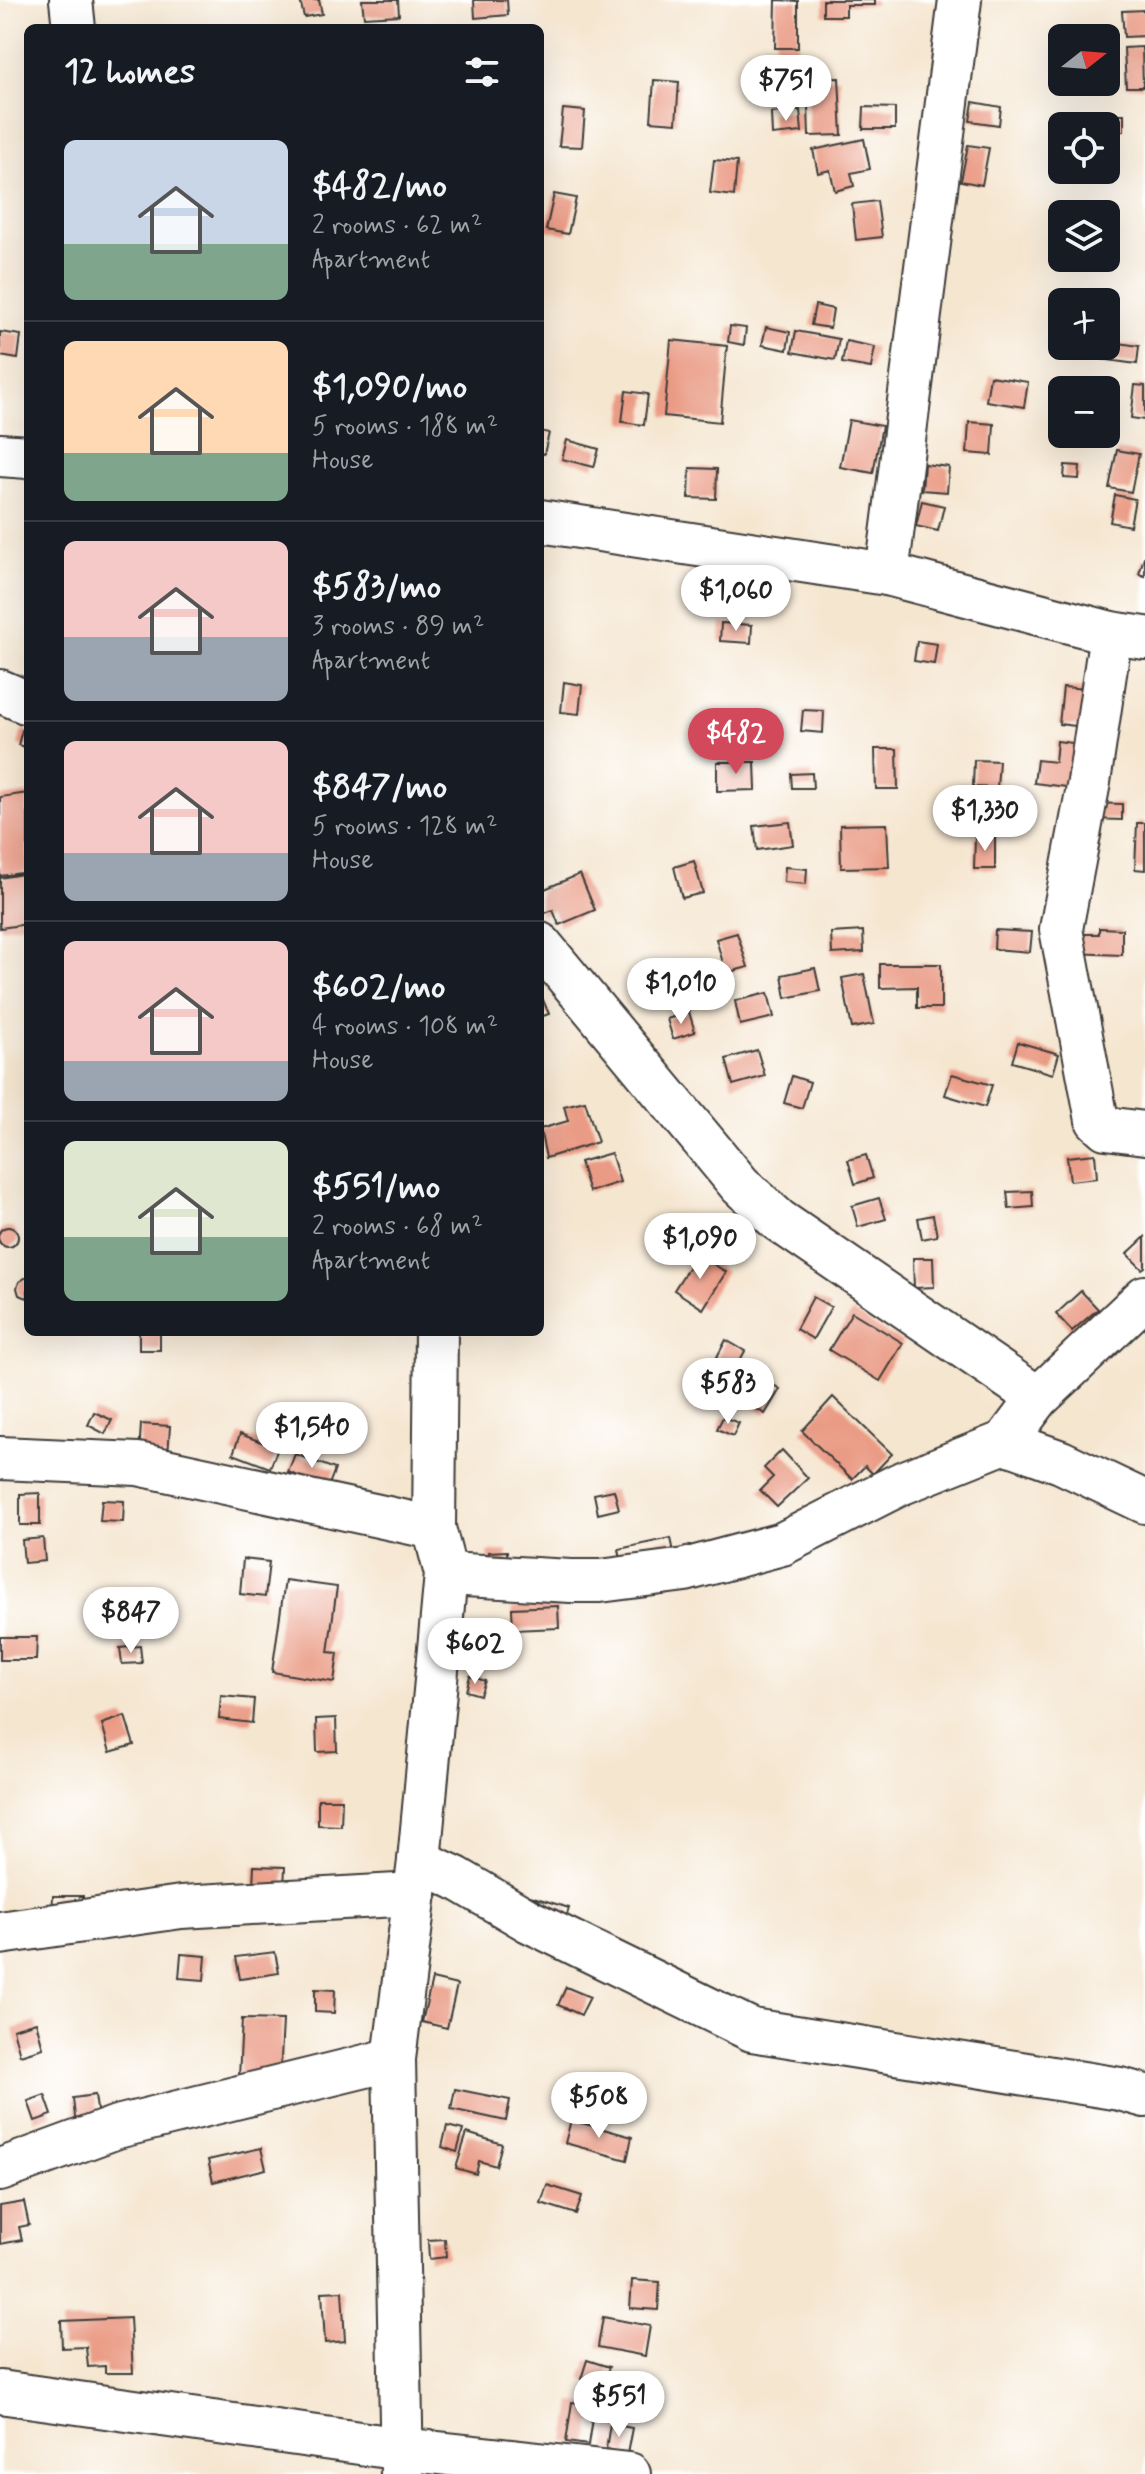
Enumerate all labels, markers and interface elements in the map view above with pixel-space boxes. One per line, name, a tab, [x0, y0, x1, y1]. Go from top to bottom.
north arrow	[1048, 24, 1120, 96]
map controls	[1048, 24, 1120, 448]
text: 12 homes	[64, 50, 195, 95]
icon: filters	[460, 50, 504, 94]
pin: $751	[739, 55, 833, 123]
text: $751	[758, 64, 814, 98]
button: locate	[1048, 112, 1120, 184]
text: $482/mo	[312, 164, 447, 209]
icon: home	[128, 172, 224, 268]
button: layers	[1048, 200, 1120, 272]
text: 2 rooms · 62 m²	[312, 209, 482, 243]
text: Apartment	[312, 243, 430, 277]
button: +	[1048, 288, 1120, 360]
text: $1,090/mo	[312, 365, 467, 410]
icon: home	[128, 373, 224, 469]
button: −	[1048, 376, 1120, 448]
text: 5 rooms · 188 m²	[312, 410, 498, 444]
text: House	[312, 444, 373, 478]
text: $583/mo	[312, 565, 441, 610]
pin: $1,060	[671, 565, 801, 633]
icon: home	[128, 573, 224, 669]
text: $1,060	[699, 574, 773, 608]
text: 3 rooms · 89 m²	[312, 610, 484, 644]
text: Apartment	[312, 644, 430, 678]
pin: $482	[689, 708, 783, 776]
text: $482	[706, 717, 766, 751]
text: $847/mo	[312, 765, 447, 810]
icon: home	[128, 773, 224, 869]
pin: $1,330	[920, 785, 1050, 853]
text: $1,330	[951, 794, 1019, 828]
text: 5 rooms · 128 m²	[312, 810, 497, 844]
text: House	[312, 844, 373, 878]
pin: $1,010	[616, 958, 746, 1026]
text: $602/mo	[312, 965, 446, 1010]
text: $1,010	[645, 967, 717, 1001]
icon: home	[128, 973, 224, 1069]
text: 4 rooms · 108 m²	[312, 1010, 498, 1044]
text: House	[312, 1044, 373, 1078]
text: $551/mo	[312, 1165, 440, 1210]
icon: home	[128, 1173, 224, 1269]
text: 2 rooms · 68 m²	[312, 1210, 483, 1244]
pin: $1,090	[635, 1213, 765, 1281]
text: $1,090	[662, 1222, 738, 1256]
text: Apartment	[312, 1244, 430, 1278]
pin: $583	[681, 1358, 775, 1426]
text: $583	[700, 1367, 756, 1401]
pin: $1,540	[247, 1402, 377, 1470]
text: $1,540	[274, 1411, 350, 1445]
pin: $847	[84, 1587, 178, 1655]
text: $847	[101, 1596, 161, 1630]
pin: $602	[428, 1618, 522, 1686]
text: $602	[446, 1627, 505, 1661]
pin: $508	[552, 2072, 646, 2140]
text: $508	[569, 2081, 629, 2115]
pin: $551	[572, 2371, 666, 2439]
text: $551	[592, 2380, 646, 2414]

